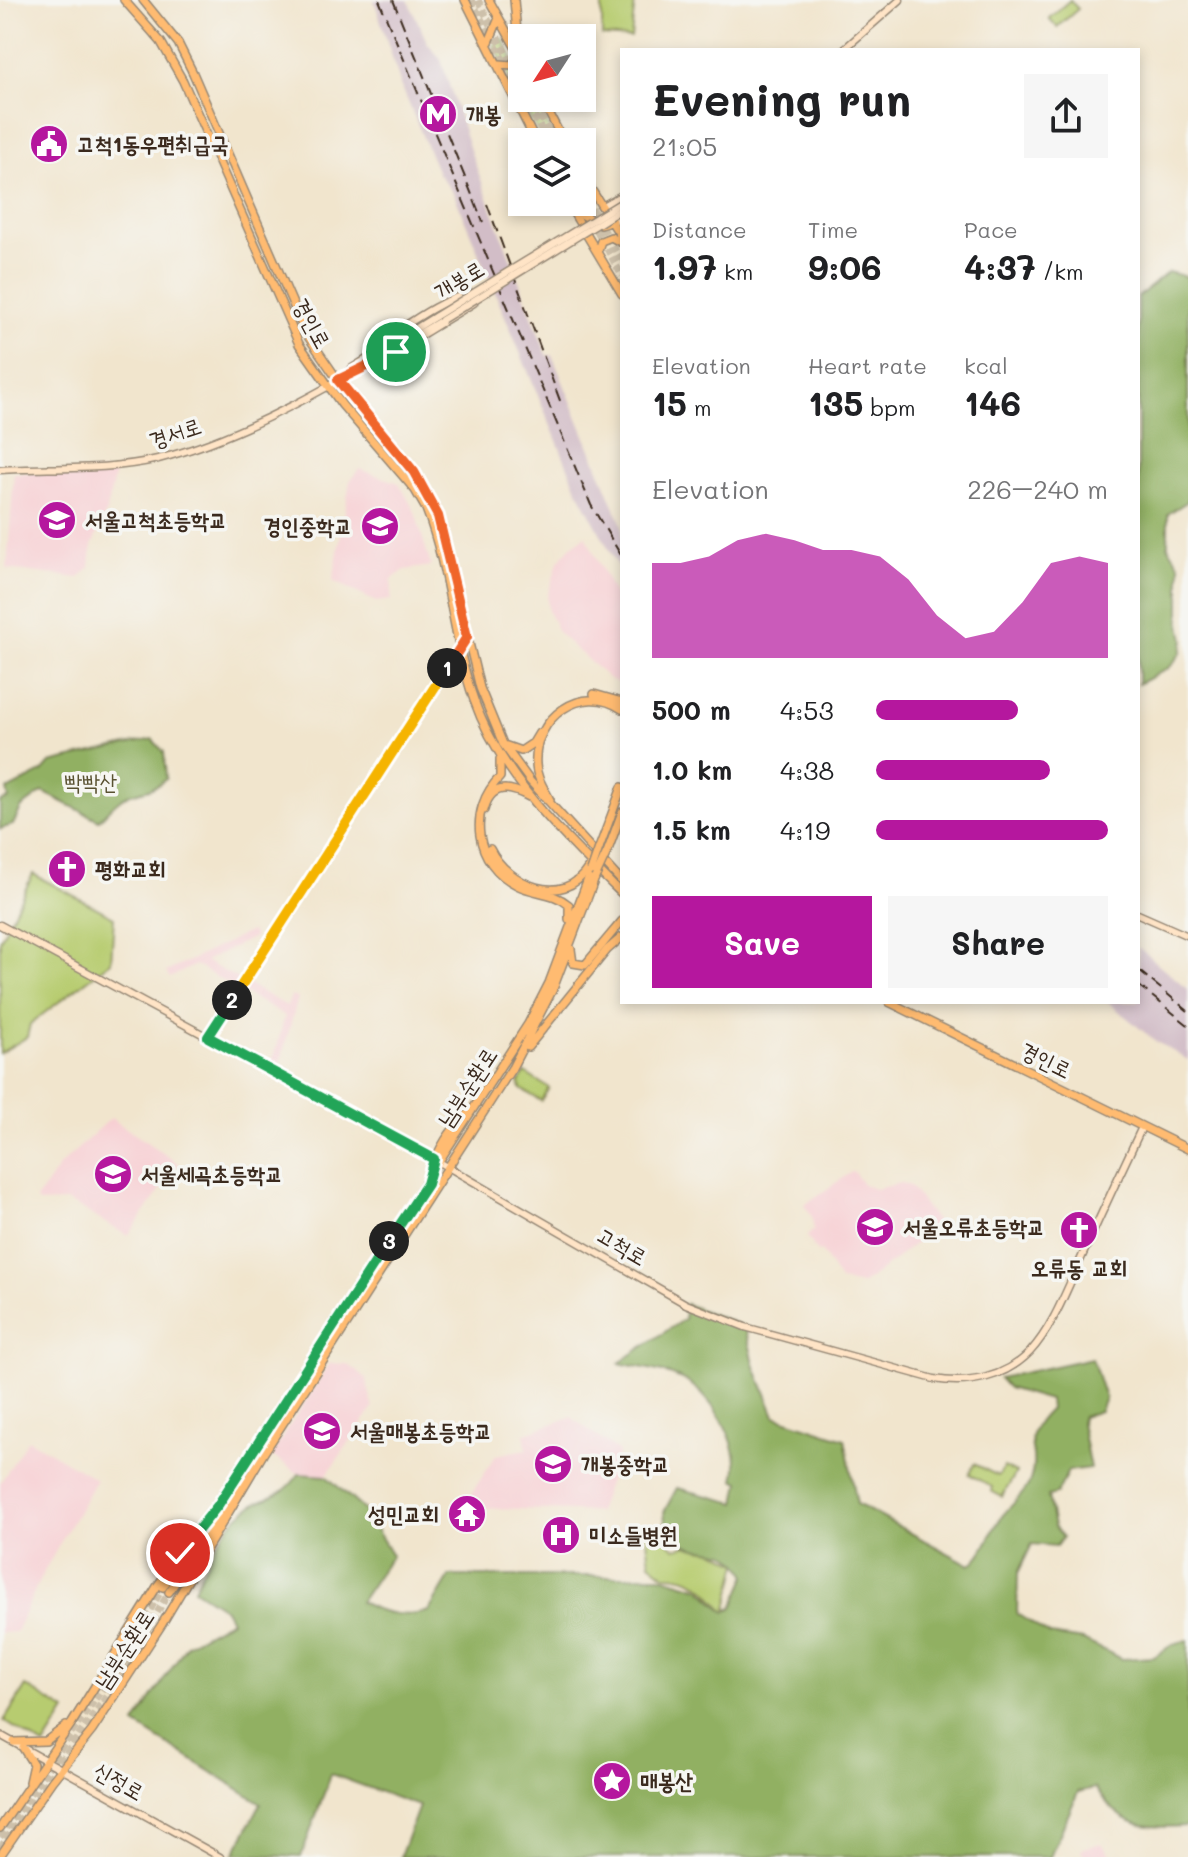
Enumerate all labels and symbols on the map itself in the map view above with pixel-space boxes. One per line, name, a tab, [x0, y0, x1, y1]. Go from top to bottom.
north arrow	[508, 24, 596, 112]
metro station icon: 개봉	[417, 93, 459, 135]
place label: 개봉	[466, 99, 502, 128]
public building icon: 고척1동우편취급국	[28, 123, 70, 165]
place label: 고척1동우편취급국	[77, 129, 228, 158]
street label: 개봉로	[429, 253, 489, 306]
street label: 경인로	[287, 293, 338, 353]
pin	[362, 318, 430, 386]
street label: 경서로	[145, 411, 205, 455]
school or university icon: 서울고척초등학교	[36, 499, 78, 541]
place label: 서울고척초등학교	[85, 505, 227, 534]
school or university icon: 경인중학교	[359, 505, 401, 547]
place label: 경인중학교	[263, 511, 352, 540]
pin: 1	[427, 648, 467, 688]
park label: 빡빡산	[64, 767, 118, 796]
church icon: 평화교회	[46, 848, 88, 890]
place label: 평화교회	[95, 854, 166, 883]
pin: 2	[212, 980, 252, 1020]
street label: 경인로	[1016, 1035, 1076, 1084]
street label: 남부순환로	[430, 1042, 503, 1132]
school or university icon: 서울세곡초등학교	[92, 1153, 134, 1195]
place label: 서울세곡초등학교	[141, 1159, 283, 1188]
school or university icon: 서울오류초등학교	[854, 1206, 896, 1248]
church icon: 오류동 교회	[1058, 1209, 1100, 1251]
place label: 서울오류초등학교	[903, 1212, 1045, 1241]
street label: 고척로	[592, 1220, 652, 1271]
pin: 3	[369, 1221, 409, 1261]
place label: 오류동 교회	[1031, 1253, 1127, 1282]
school or university icon: 서울매봉초등학교	[301, 1410, 343, 1452]
place label: 서울매봉초등학교	[350, 1416, 492, 1445]
school or university icon: 개봉중학교	[532, 1443, 574, 1485]
place label: 개봉중학교	[581, 1449, 670, 1478]
temple icon: 성민교회	[446, 1493, 488, 1535]
place label: 성민교회	[367, 1499, 439, 1528]
hospital icon: 미소들병원	[540, 1514, 582, 1556]
pin	[146, 1519, 214, 1587]
place label: 미소들병원	[589, 1520, 678, 1549]
street label: 남부순환로	[87, 1604, 160, 1694]
street label: 신정로	[89, 1755, 149, 1806]
place icon: 매봉산	[591, 1760, 633, 1802]
place label: 매봉산	[640, 1766, 693, 1795]

